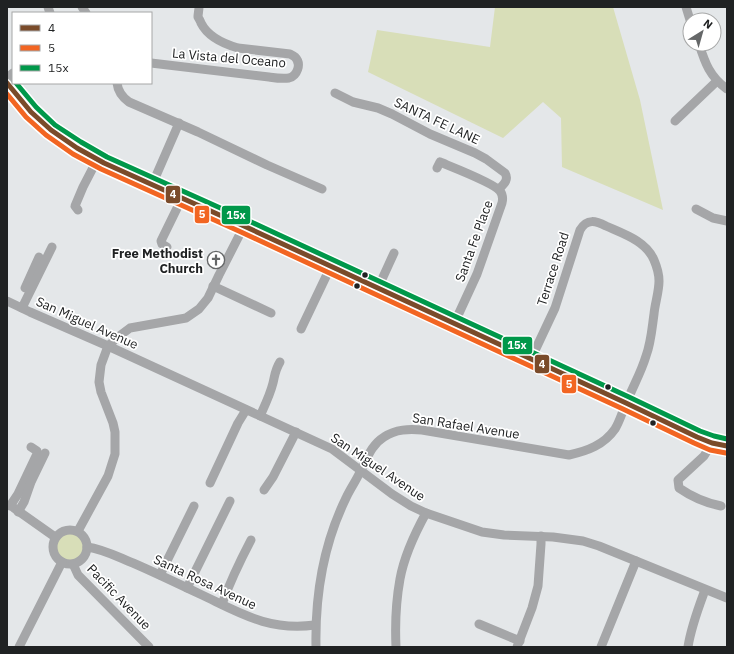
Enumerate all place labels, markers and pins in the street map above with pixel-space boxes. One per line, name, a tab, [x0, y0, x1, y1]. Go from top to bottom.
place label: Free Methodist Church	[112, 245, 203, 277]
church icon: Free Methodist Church	[206, 250, 226, 270]
unlabelled marker	[360, 270, 370, 280]
unlabelled marker	[352, 281, 362, 291]
unlabelled marker	[603, 382, 613, 392]
unlabelled marker	[648, 418, 658, 428]

